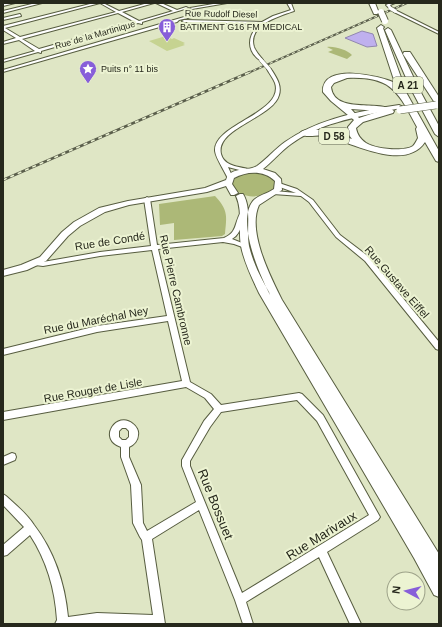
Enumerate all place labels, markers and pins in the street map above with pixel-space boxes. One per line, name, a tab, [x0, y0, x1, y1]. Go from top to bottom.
building icon: BATIMENT G16 FM MEDICAL	[157, 17, 177, 42]
place label: BATIMENT G16 FM MEDICAL	[180, 22, 302, 32]
place icon: Puits n° 11 bis	[78, 59, 98, 84]
place label: Puits n° 11 bis	[101, 64, 158, 74]

